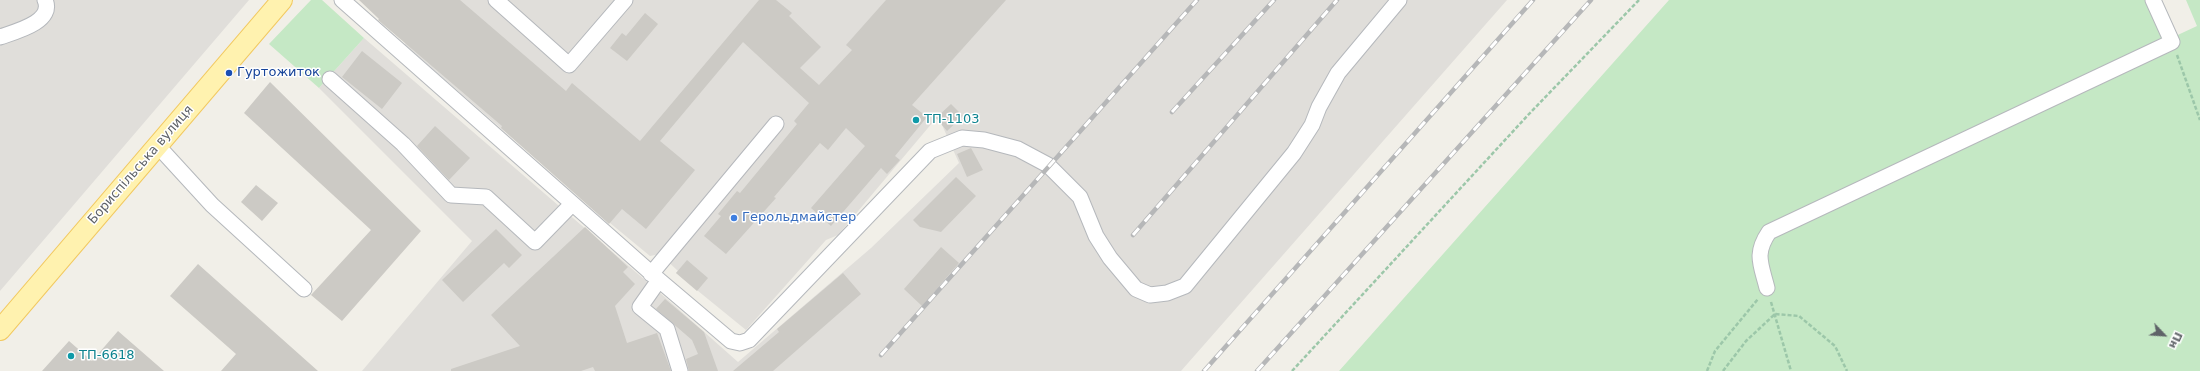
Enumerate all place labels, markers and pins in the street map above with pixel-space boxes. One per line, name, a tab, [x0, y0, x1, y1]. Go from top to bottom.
place label: Гуртожиток	[237, 65, 320, 81]
marker: Гуртожиток	[224, 68, 234, 78]
place label: ТП-1103	[924, 112, 979, 128]
marker: ТП-1103	[911, 115, 921, 125]
place label: Герольдмайстер	[742, 210, 856, 226]
marker: Герольдмайстер	[729, 213, 739, 223]
place label: ТП-6618	[79, 348, 134, 364]
marker: ТП-6618	[66, 351, 76, 361]

